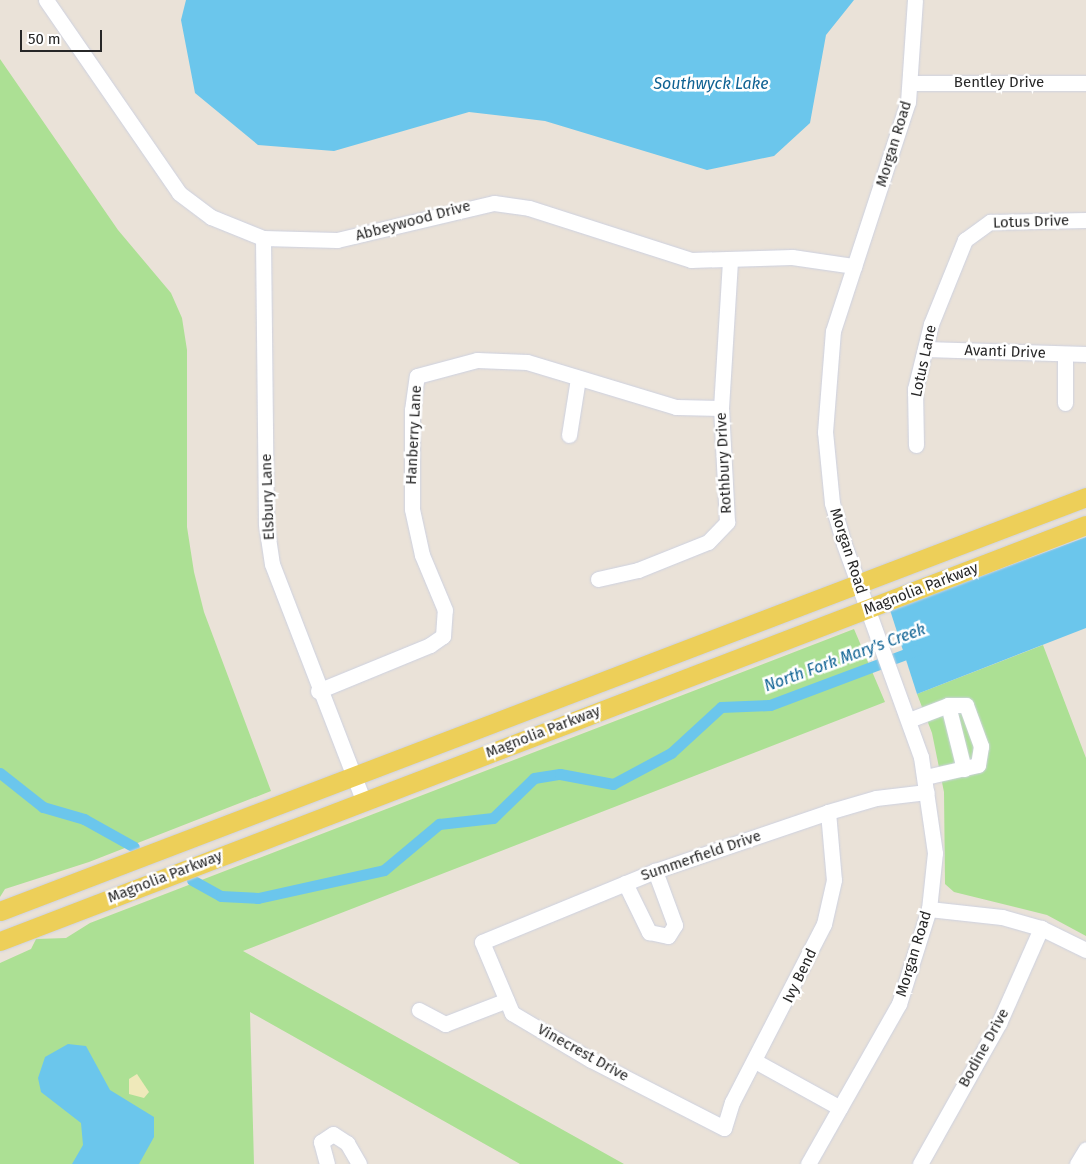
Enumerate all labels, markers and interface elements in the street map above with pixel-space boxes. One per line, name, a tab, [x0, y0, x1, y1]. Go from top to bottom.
scale bar	[22, 20, 105, 52]
text: 50 m	[28, 30, 61, 48]
water label: Southwyck Lake	[653, 74, 769, 94]
street label: Bentley Drive	[954, 74, 1044, 92]
street label: Morgan Road	[872, 99, 916, 189]
street label: Abbeywood Drive	[354, 197, 472, 245]
street label: Lotus Drive	[993, 212, 1069, 232]
street label: Lotus Lane	[908, 323, 940, 399]
street label: Avanti Drive	[964, 342, 1046, 362]
street label: Hanberry Lane	[402, 385, 426, 485]
street label: Rothbury Drive	[712, 412, 736, 514]
street label: Elsbury Lane	[257, 453, 279, 541]
street label: Morgan Road	[826, 506, 870, 596]
street label: Magnolia Parkway	[861, 559, 981, 619]
water label: North Fork Mary's Creek	[762, 620, 928, 696]
street label: Magnolia Parkway	[483, 702, 603, 762]
street label: Summerfield Drive	[639, 827, 763, 885]
street label: Magnolia Parkway	[105, 847, 225, 907]
street label: Morgan Road	[892, 909, 936, 999]
street label: Ivy Bend	[779, 946, 821, 1006]
street label: Bodine Drive	[955, 1006, 1013, 1090]
street label: Vinecrest Drive	[534, 1020, 632, 1086]

